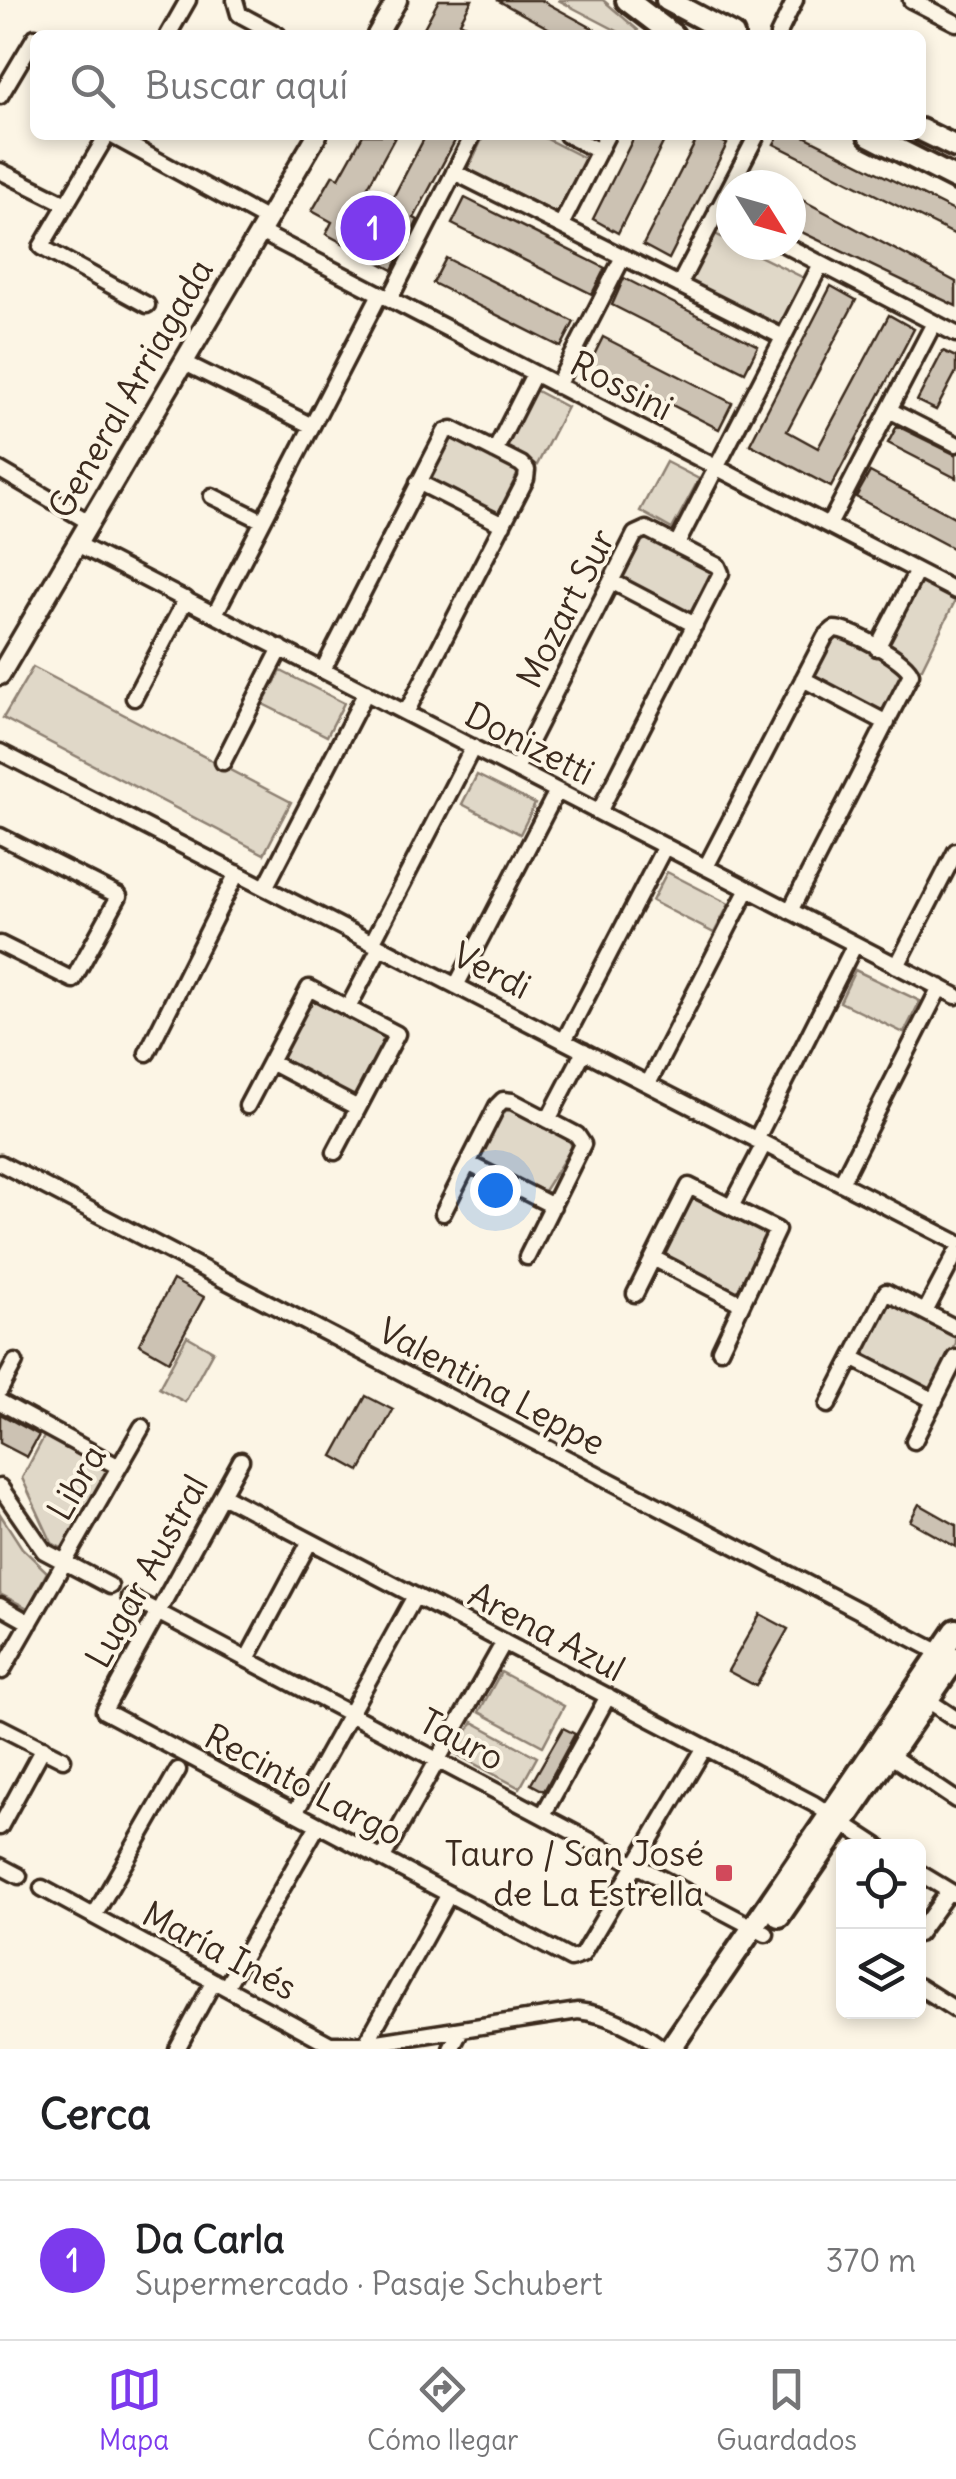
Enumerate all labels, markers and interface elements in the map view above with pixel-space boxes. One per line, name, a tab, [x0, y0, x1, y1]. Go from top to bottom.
search box	[30, 30, 926, 140]
icon: search	[65, 58, 120, 113]
text: Buscar aquí	[145, 62, 348, 109]
north arrow	[716, 170, 806, 260]
pin: 1	[340, 190, 406, 266]
street label: General Arriagada	[38, 251, 222, 525]
street label: Rossini	[563, 341, 681, 429]
street label: Mozart Sur	[506, 521, 624, 695]
street label: Donizetti	[458, 692, 602, 794]
street label: Verdi	[446, 932, 538, 1008]
your location	[470, 1165, 521, 1216]
street label: Valentina Leppe	[371, 1308, 613, 1464]
street label: Libra	[37, 1436, 115, 1528]
street label: Lugar Austral	[75, 1467, 217, 1675]
street label: Arena Azul	[461, 1572, 633, 1690]
street label: Tauro	[412, 1698, 512, 1780]
street label: Recinto Largo	[198, 1713, 410, 1855]
place label: Tauro / San José de La Estrella	[445, 1831, 704, 1915]
map controls	[836, 1839, 926, 2019]
button: locate	[836, 1839, 926, 1929]
marker: Tauro / San José de La Estrella	[713, 1862, 735, 1884]
street label: María Inés	[135, 1891, 305, 2009]
button: layers	[836, 1929, 926, 2019]
text: Cerca	[40, 2088, 151, 2140]
text: Da Carla	[135, 2216, 285, 2263]
text: 1	[66, 2240, 79, 2281]
text: 370 m	[825, 2240, 916, 2281]
text: Supermercado · Pasaje Schubert	[135, 2263, 603, 2304]
tab: Mapa	[99, 2362, 169, 2458]
tab: Cómo llegar	[367, 2362, 519, 2458]
tab: Guardados	[716, 2362, 857, 2458]

